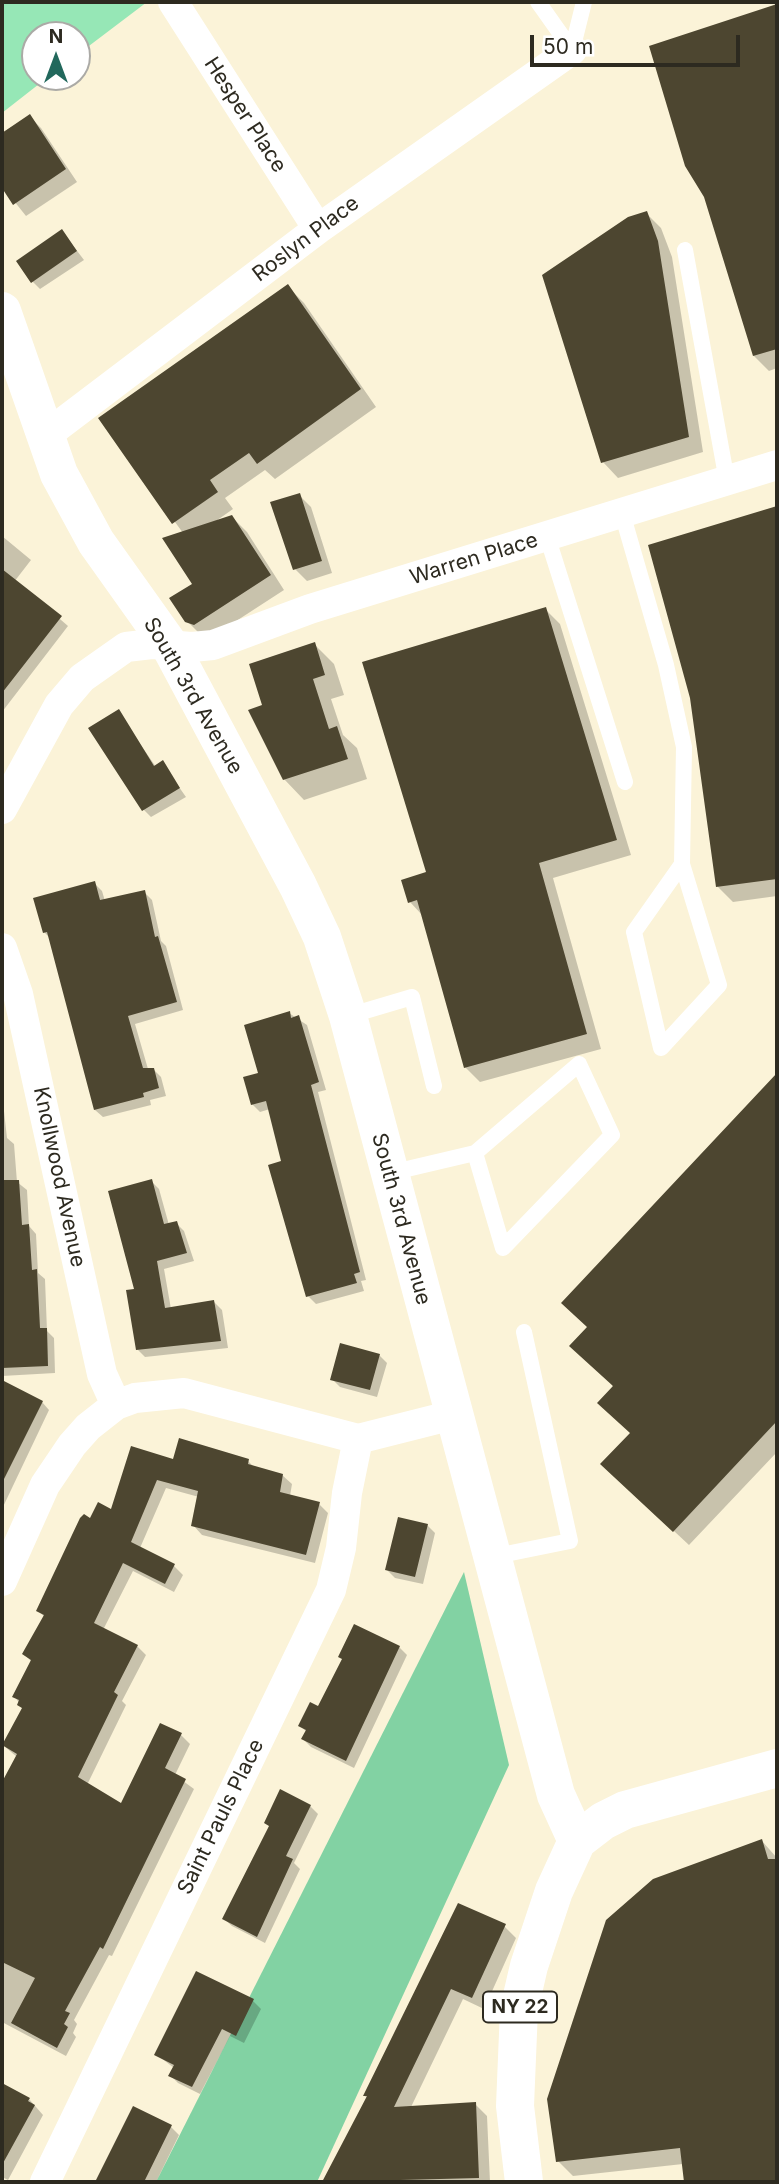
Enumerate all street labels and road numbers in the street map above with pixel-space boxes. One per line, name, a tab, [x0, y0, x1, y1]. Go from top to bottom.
street label: Hesper Place	[198, 53, 292, 177]
street label: Roslyn Place	[248, 191, 364, 287]
street label: Warren Place	[407, 528, 541, 590]
street label: South 3rd Avenue	[138, 613, 248, 779]
street label: Knollwood Avenue	[28, 1084, 90, 1270]
street label: South 3rd Avenue	[366, 1130, 436, 1308]
street label: Saint Pauls Place	[172, 1735, 270, 1899]
road number: NY 22	[483, 1992, 557, 2022]

